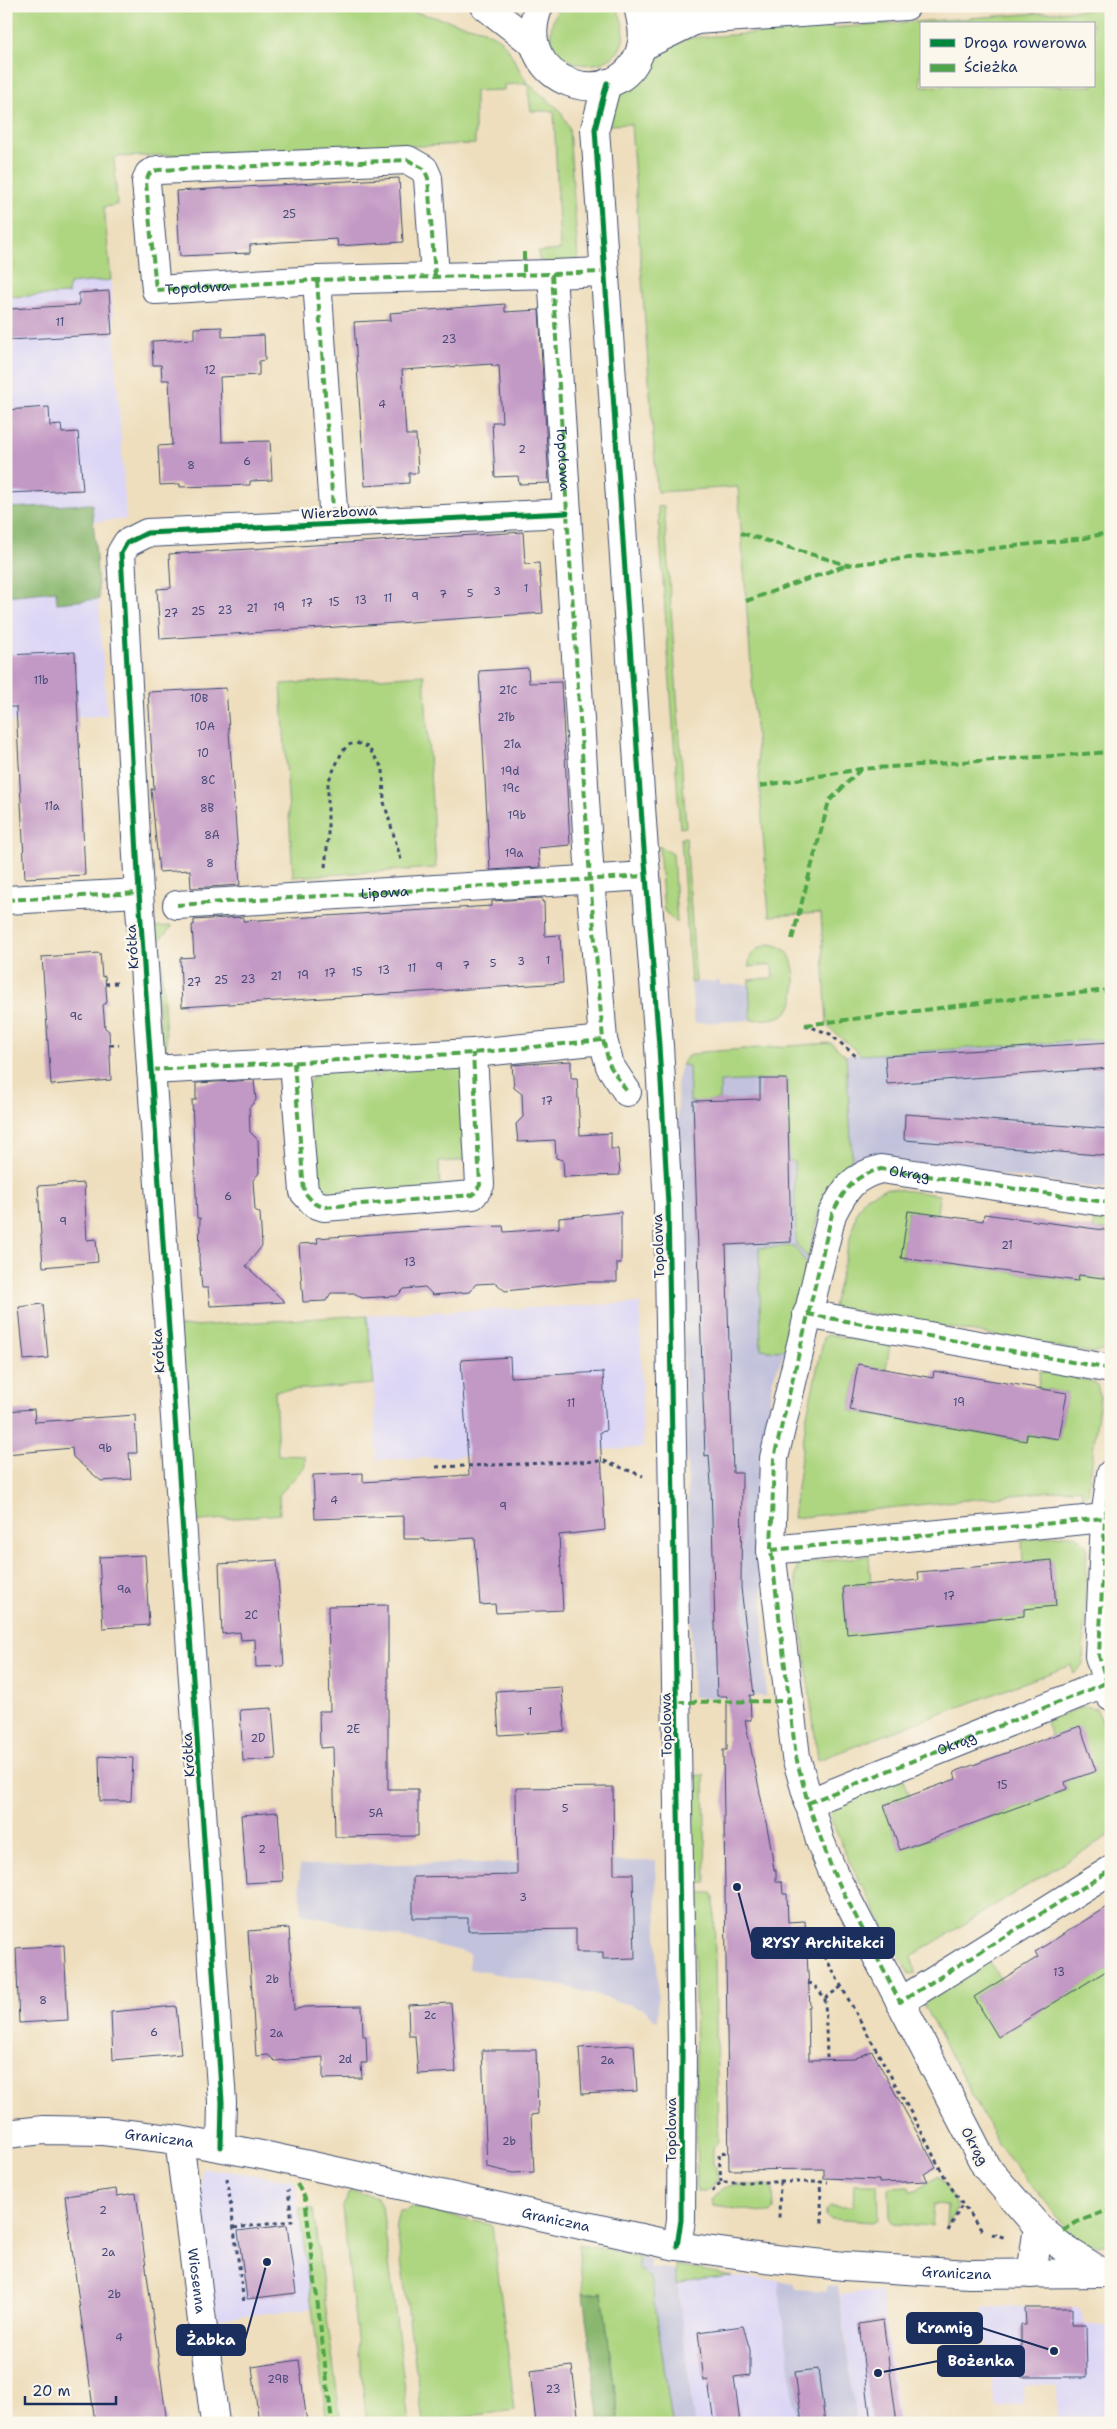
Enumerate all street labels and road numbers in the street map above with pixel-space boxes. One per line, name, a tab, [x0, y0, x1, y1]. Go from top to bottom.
street label: Topolowa	[164, 276, 231, 298]
street label: Topolowa	[553, 426, 575, 492]
street label: Wierzbowa	[300, 501, 378, 523]
street label: Lipowa	[360, 882, 409, 903]
street label: Krótka	[121, 924, 143, 970]
street label: Okrąg	[888, 1161, 931, 1185]
street label: Topolowa	[648, 1213, 668, 1279]
street label: Krótka	[147, 1328, 169, 1374]
street label: Topolowa	[656, 1692, 676, 1758]
street label: Okrąg	[934, 1727, 979, 1759]
street label: Krótka	[177, 1732, 199, 1778]
street label: Topolowa	[662, 2097, 680, 2162]
street label: Okrąg	[957, 2124, 993, 2168]
street label: Graniczna	[124, 2125, 196, 2152]
street label: Graniczna	[520, 2203, 592, 2236]
street label: Wiosenna	[184, 2247, 210, 2315]
street label: Graniczna	[921, 2262, 992, 2283]

